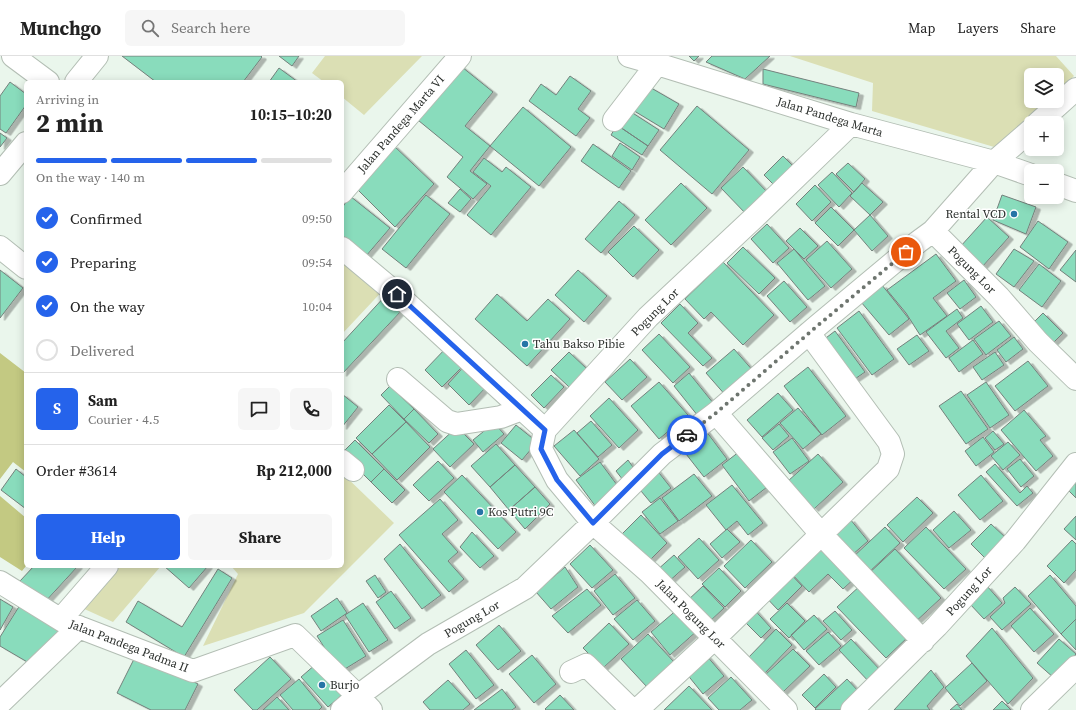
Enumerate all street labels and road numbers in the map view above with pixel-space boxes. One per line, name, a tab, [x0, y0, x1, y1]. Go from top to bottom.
street label: Jalan Pandega Marta VI	[353, 72, 448, 177]
street label: Jalan Pandega Marta	[774, 93, 886, 141]
street label: Pogung Lor	[945, 243, 999, 297]
street label: Pogung Lor	[628, 285, 682, 339]
street label: Pogung Lor	[942, 563, 996, 619]
street label: Jalan Pogung Lor	[652, 575, 729, 652]
street label: Pogung Lor	[441, 597, 503, 641]
street label: Jalan Pandega Padma II	[66, 615, 191, 676]

